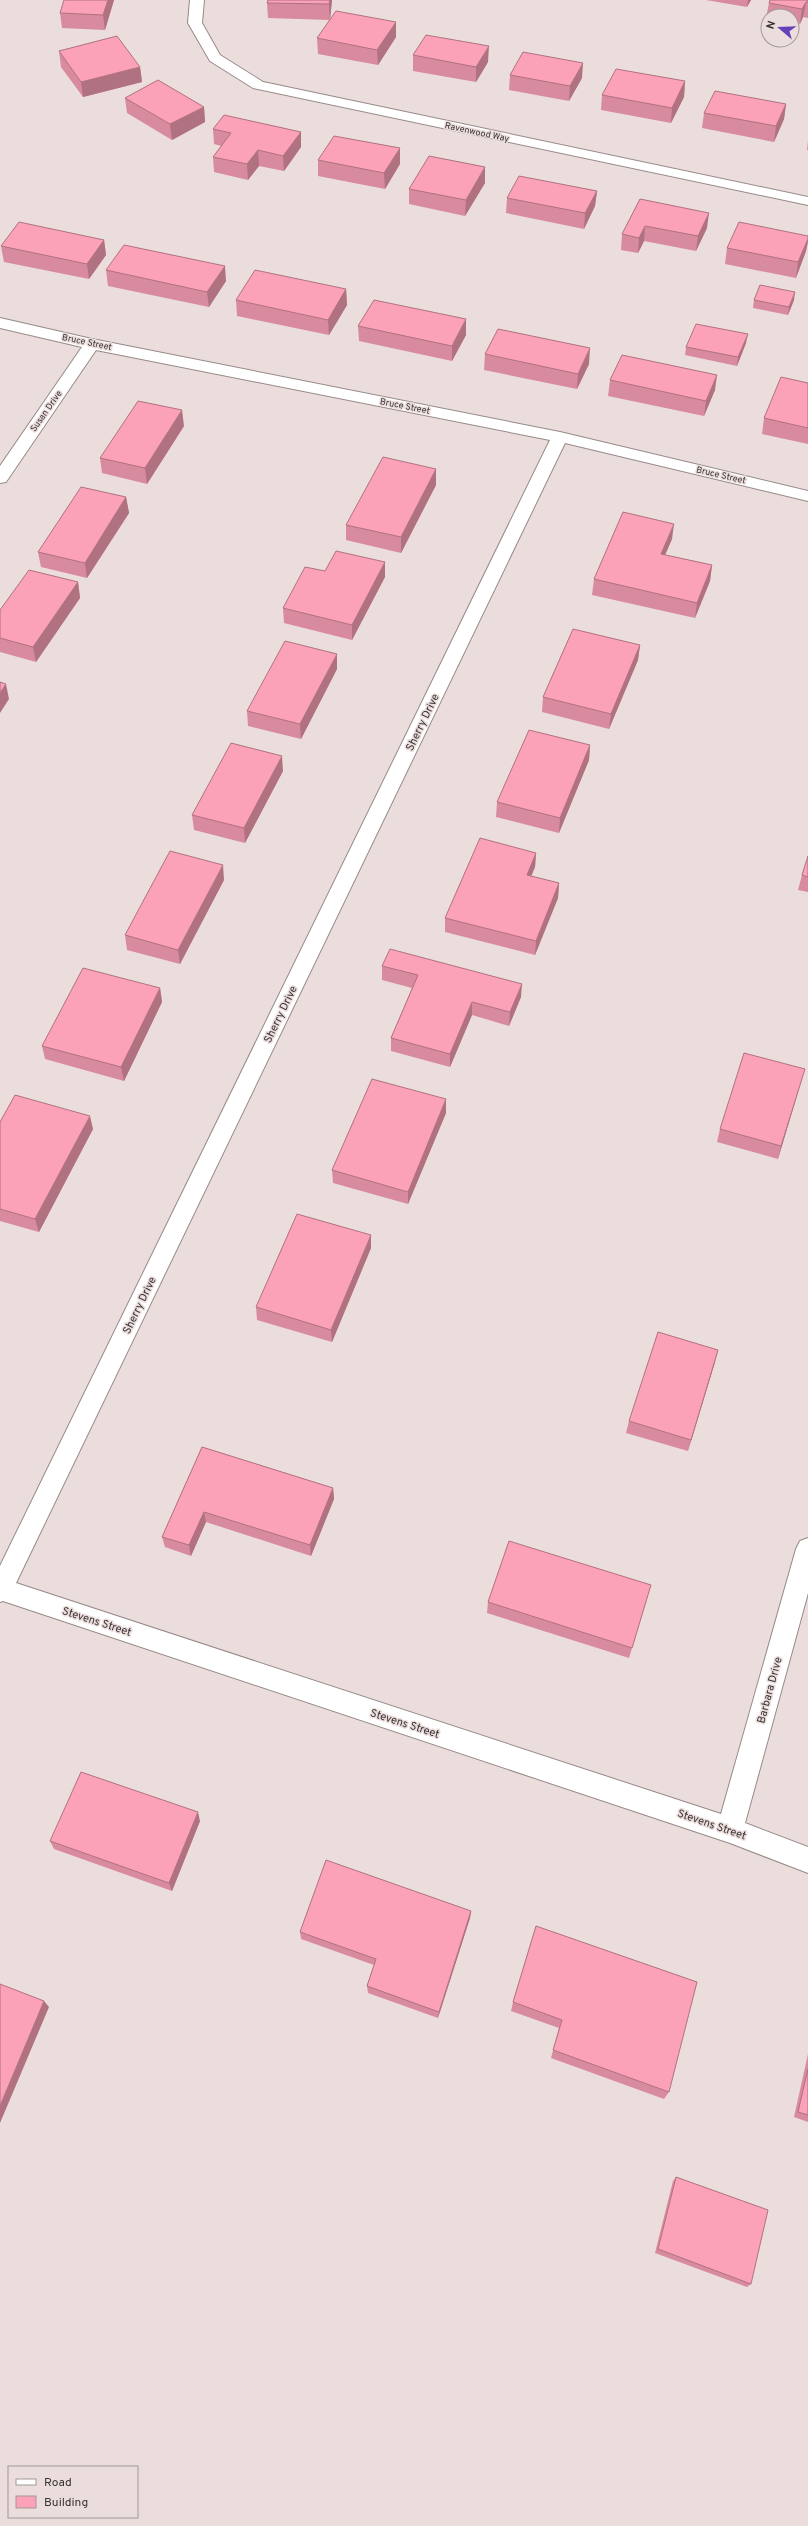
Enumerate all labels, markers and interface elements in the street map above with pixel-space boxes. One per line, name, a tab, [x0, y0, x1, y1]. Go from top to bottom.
north arrow	[760, 8, 800, 48]
text: N	[764, 19, 779, 31]
street label: Ravenwood Way	[444, 120, 510, 145]
street label: Bruce Street	[61, 332, 113, 353]
street label: Susan Drive	[28, 388, 65, 434]
street label: Bruce Street	[379, 396, 431, 417]
street label: Bruce Street	[695, 464, 747, 487]
street label: Sherry Drive	[403, 691, 443, 753]
street label: Sherry Drive	[261, 983, 301, 1045]
street label: Sherry Drive	[120, 1274, 160, 1336]
street label: Stevens Street	[60, 1604, 133, 1640]
street label: Barbara Drive	[754, 1655, 786, 1725]
street label: Stevens Street	[368, 1706, 441, 1742]
street label: Stevens Street	[675, 1807, 748, 1843]
legend	[8, 2466, 138, 2518]
text: Road	[44, 2475, 72, 2491]
text: Building	[44, 2495, 88, 2511]

